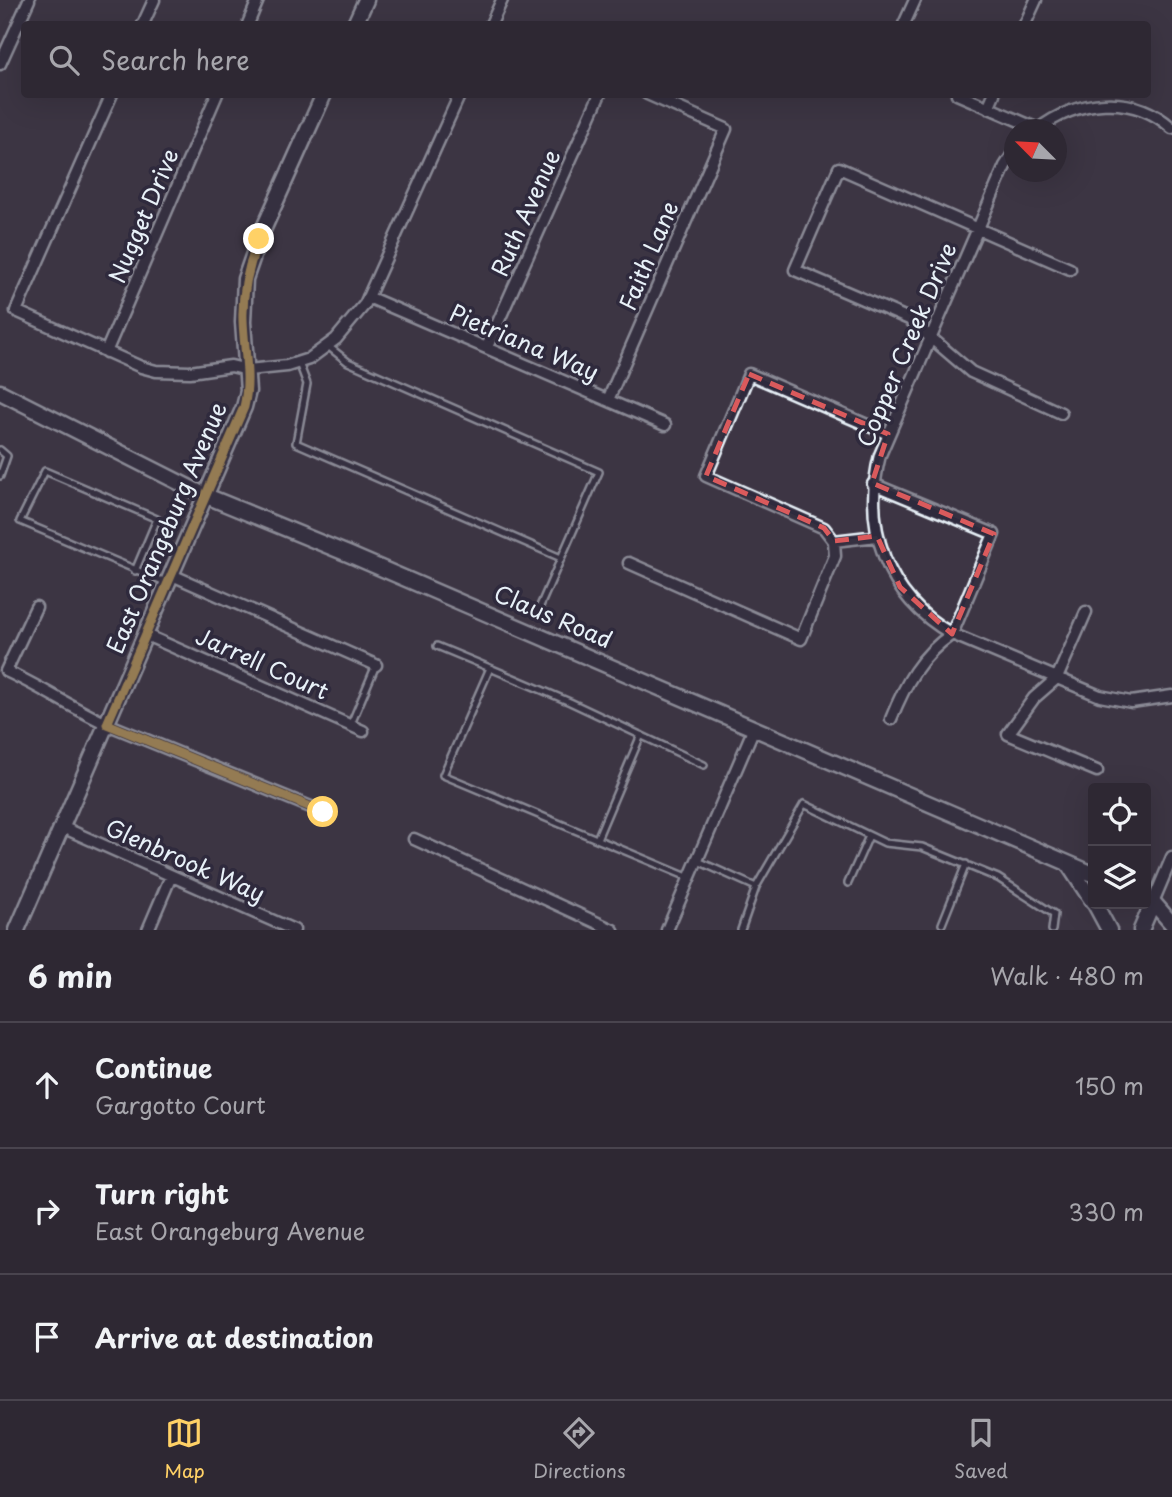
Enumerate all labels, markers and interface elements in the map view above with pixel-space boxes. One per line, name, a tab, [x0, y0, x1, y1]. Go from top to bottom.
search box	[21, 21, 1151, 98]
text: Search here	[101, 40, 250, 79]
icon: search	[45, 41, 83, 79]
north arrow	[1004, 119, 1067, 182]
street label: Nugget Drive	[99, 143, 187, 288]
street label: Ruth Avenue	[481, 143, 568, 281]
street label: Faith Lane	[609, 195, 686, 315]
route end	[243, 223, 274, 254]
street label: Copper Creek Drive	[847, 237, 965, 452]
street label: Pietriana Way	[445, 294, 605, 389]
street label: East Orangeburg Avenue	[97, 396, 235, 659]
street label: Claus Road	[489, 575, 618, 656]
street label: Jarrell Court	[191, 618, 335, 708]
map controls	[1088, 783, 1151, 909]
button: locate	[1088, 783, 1151, 846]
route start	[307, 796, 338, 827]
street label: Glenbrook Way	[100, 809, 271, 911]
button: layers	[1088, 846, 1151, 909]
text: 6 min	[28, 953, 113, 998]
text: Walk · 480 m	[990, 958, 1144, 993]
text: Continue	[95, 1048, 212, 1087]
icon: ahead	[28, 1066, 66, 1104]
text: 150 m	[1075, 1068, 1144, 1103]
text: Gargotto Court	[95, 1087, 266, 1122]
text: Turn right	[95, 1174, 229, 1213]
icon: right	[28, 1192, 66, 1230]
text: 330 m	[1068, 1194, 1144, 1229]
text: East Orangeburg Avenue	[95, 1213, 365, 1248]
icon: arrive	[28, 1318, 66, 1356]
text: Arrive at destination	[95, 1318, 374, 1357]
tab: Map	[164, 1414, 205, 1484]
tab: Directions	[533, 1414, 626, 1484]
tab: Saved	[954, 1414, 1008, 1484]

